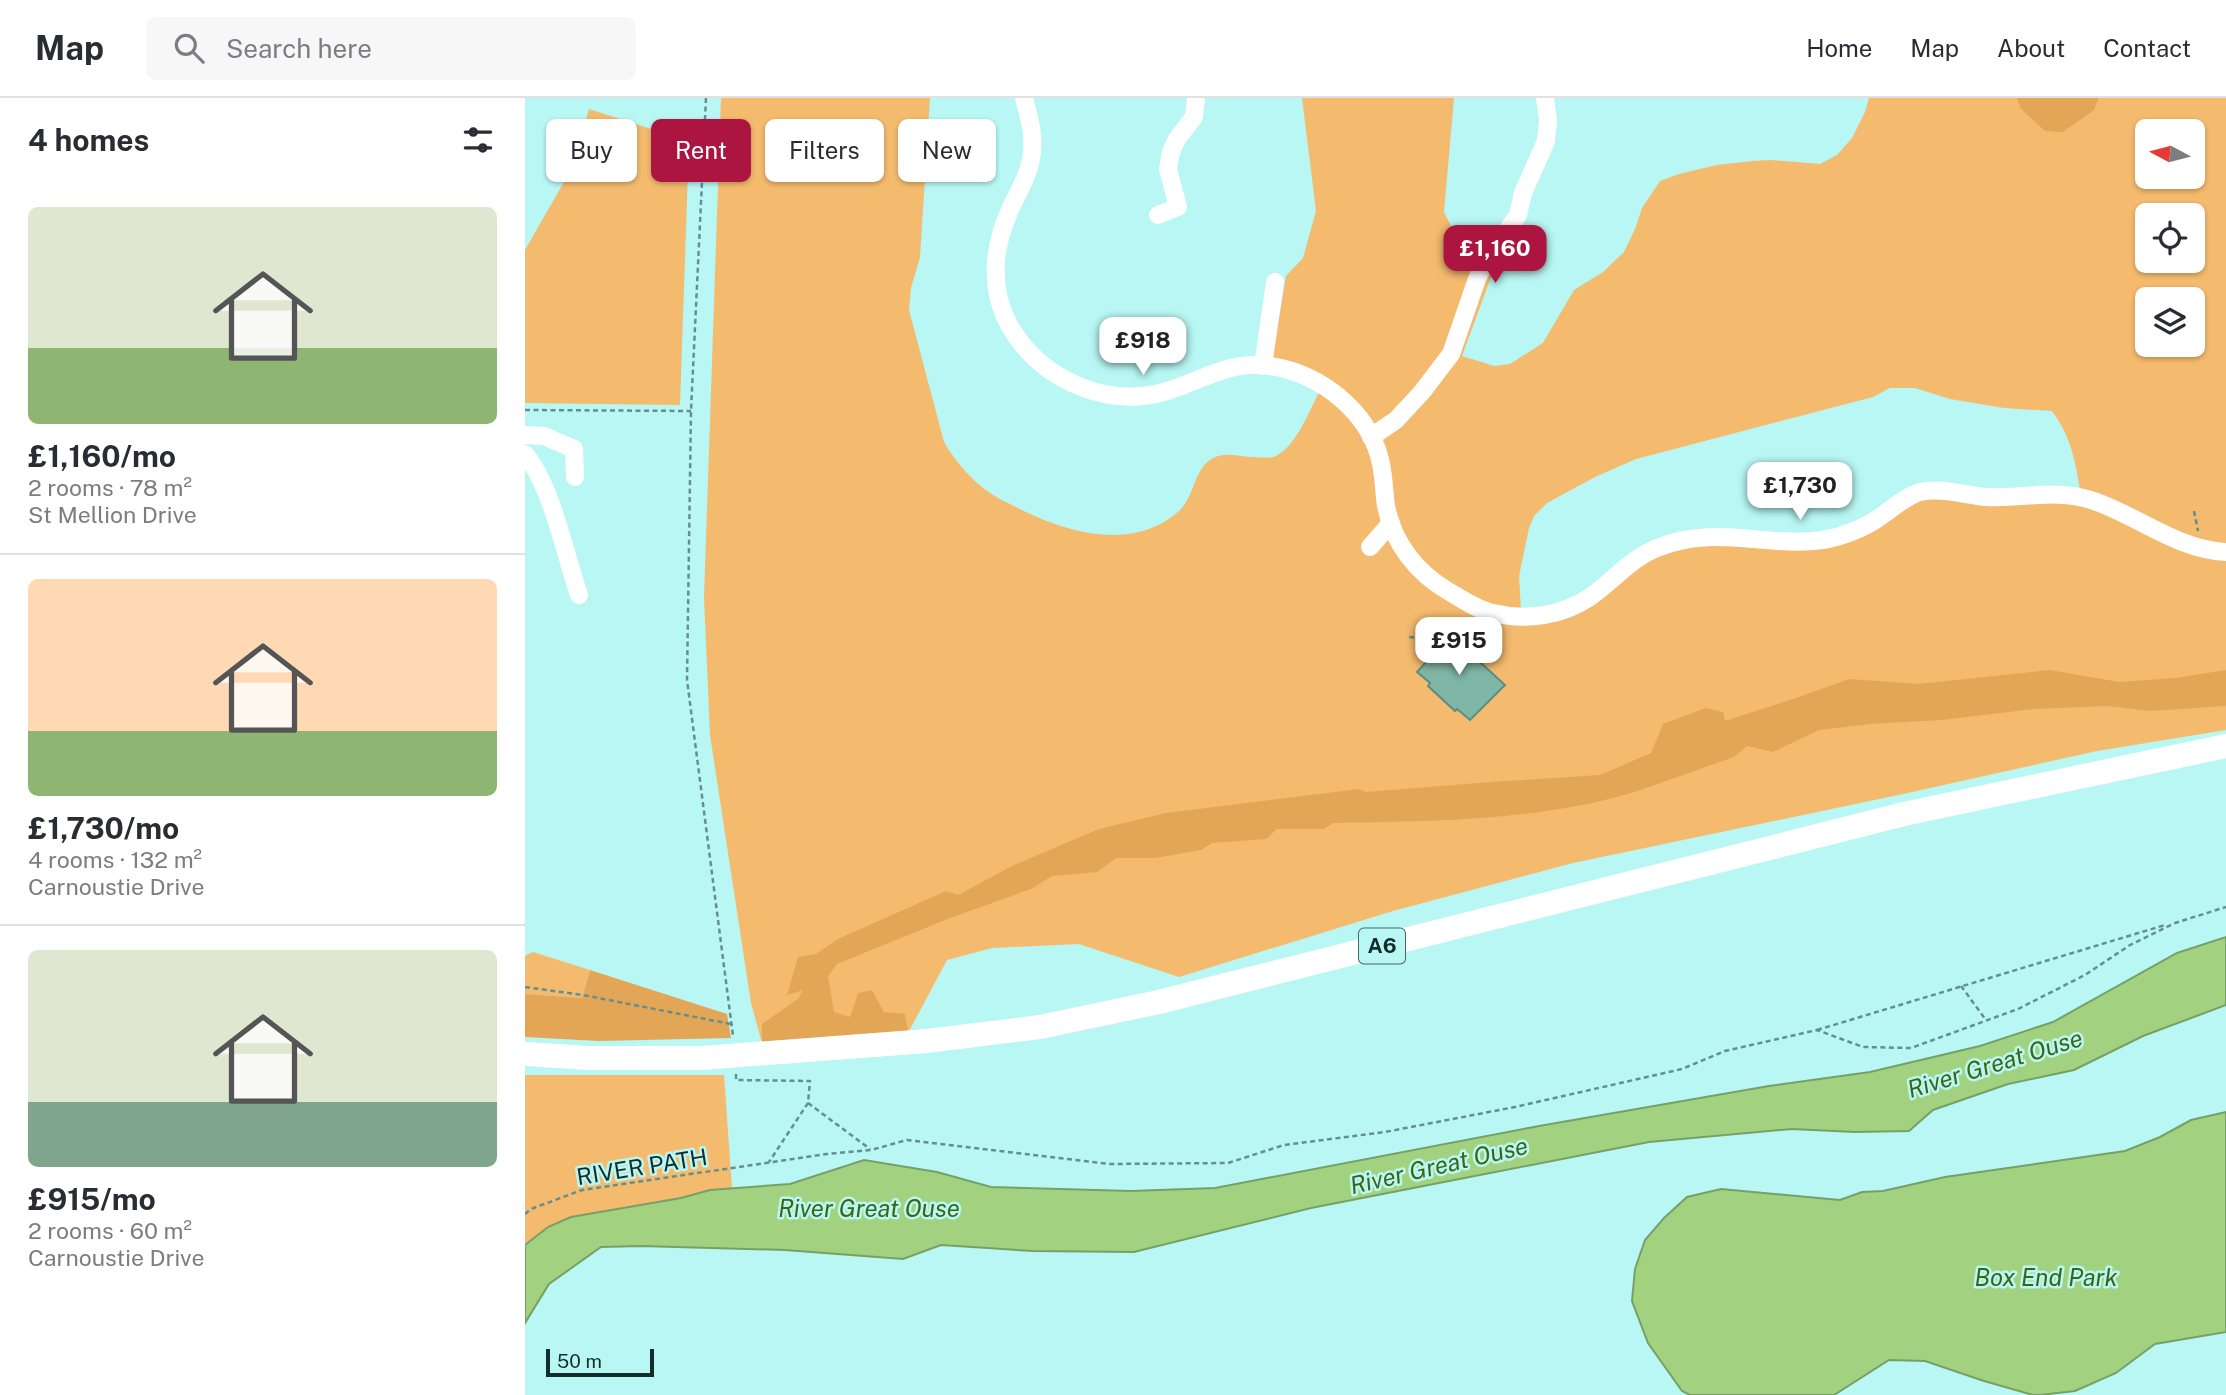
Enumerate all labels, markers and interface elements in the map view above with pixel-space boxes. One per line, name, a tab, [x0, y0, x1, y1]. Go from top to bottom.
search box	[146, 17, 636, 80]
text: Map	[35, 29, 104, 67]
icon: search	[170, 29, 208, 67]
text: Search here	[226, 33, 372, 64]
text: Home	[1806, 34, 1872, 62]
text: Map	[1910, 34, 1959, 62]
text: About	[1997, 34, 2065, 62]
text: Contact	[2103, 34, 2191, 62]
chip: Buy	[546, 119, 637, 182]
chip: Rent	[651, 119, 751, 182]
chip: Filters	[765, 119, 884, 182]
chip: New	[898, 119, 996, 182]
north arrow	[2135, 119, 2205, 189]
map controls	[2135, 119, 2205, 357]
icon: filters	[459, 121, 497, 159]
text: 4 homes	[28, 122, 149, 158]
button: locate	[2135, 203, 2205, 273]
pin: £1,160	[1438, 226, 1552, 285]
text: £1,160	[1460, 234, 1530, 261]
icon: home	[200, 253, 326, 379]
button: layers	[2135, 287, 2205, 357]
pin: £918	[1102, 317, 1184, 377]
text: £918	[1115, 326, 1171, 353]
text: £1,160/mo	[28, 438, 176, 474]
pin: £1,730	[1743, 462, 1857, 522]
text: £1,730	[1763, 471, 1837, 498]
text: 2 rooms · 78 m²	[28, 474, 192, 501]
text: St Mellion Drive	[28, 501, 197, 528]
pin: £915	[1418, 618, 1500, 677]
icon: home	[200, 625, 326, 751]
text: £915	[1431, 626, 1487, 653]
text: £1,730/mo	[28, 810, 179, 846]
text: 4 rooms · 132 m²	[28, 846, 202, 873]
text: Carnoustie Drive	[28, 873, 205, 900]
road number: A6	[1359, 928, 1405, 964]
icon: home	[200, 996, 326, 1122]
water label: River Great Ouse	[1904, 1023, 2086, 1103]
water label: River Great Ouse	[1347, 1131, 1530, 1199]
street label: RIVER PATH	[575, 1143, 709, 1190]
text: £915/mo	[28, 1181, 156, 1217]
water label: River Great Ouse	[778, 1194, 960, 1222]
text: 2 rooms · 60 m²	[28, 1217, 192, 1244]
text: Carnoustie Drive	[28, 1244, 205, 1271]
water label: Box End Park	[1975, 1263, 2118, 1291]
scale bar	[546, 1346, 655, 1378]
text: 50 m	[557, 1350, 602, 1372]

